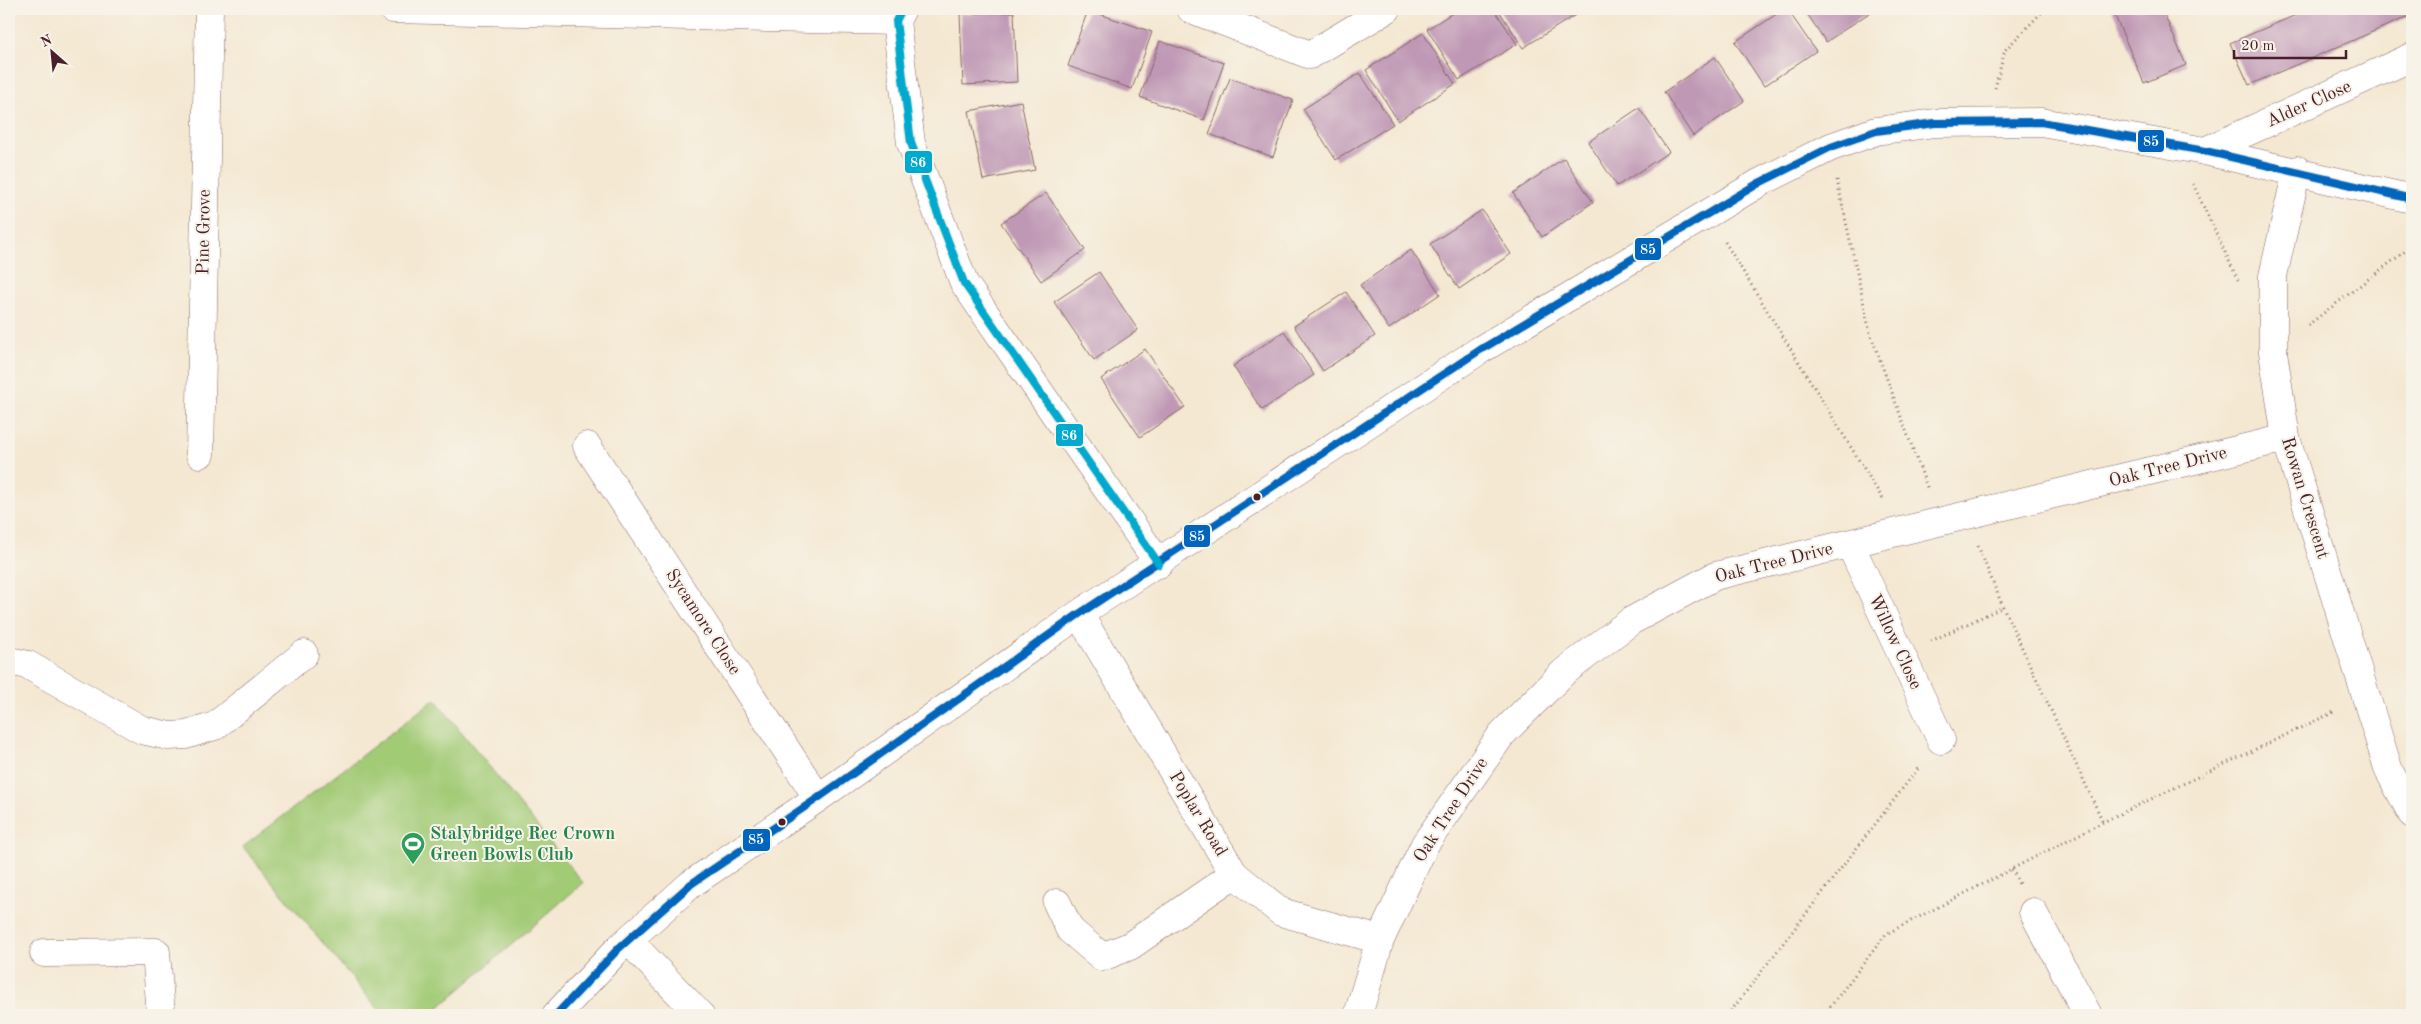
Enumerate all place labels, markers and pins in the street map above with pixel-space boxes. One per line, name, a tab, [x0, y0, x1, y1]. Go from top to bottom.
unlabelled marker	[1252, 492, 1262, 502]
unlabelled marker	[777, 817, 787, 827]
place label: Stalybridge Rec Crown Green Bowls Club	[430, 825, 615, 864]
sports icon: Stalybridge Rec Crown Green Bowls Club	[400, 831, 426, 865]

